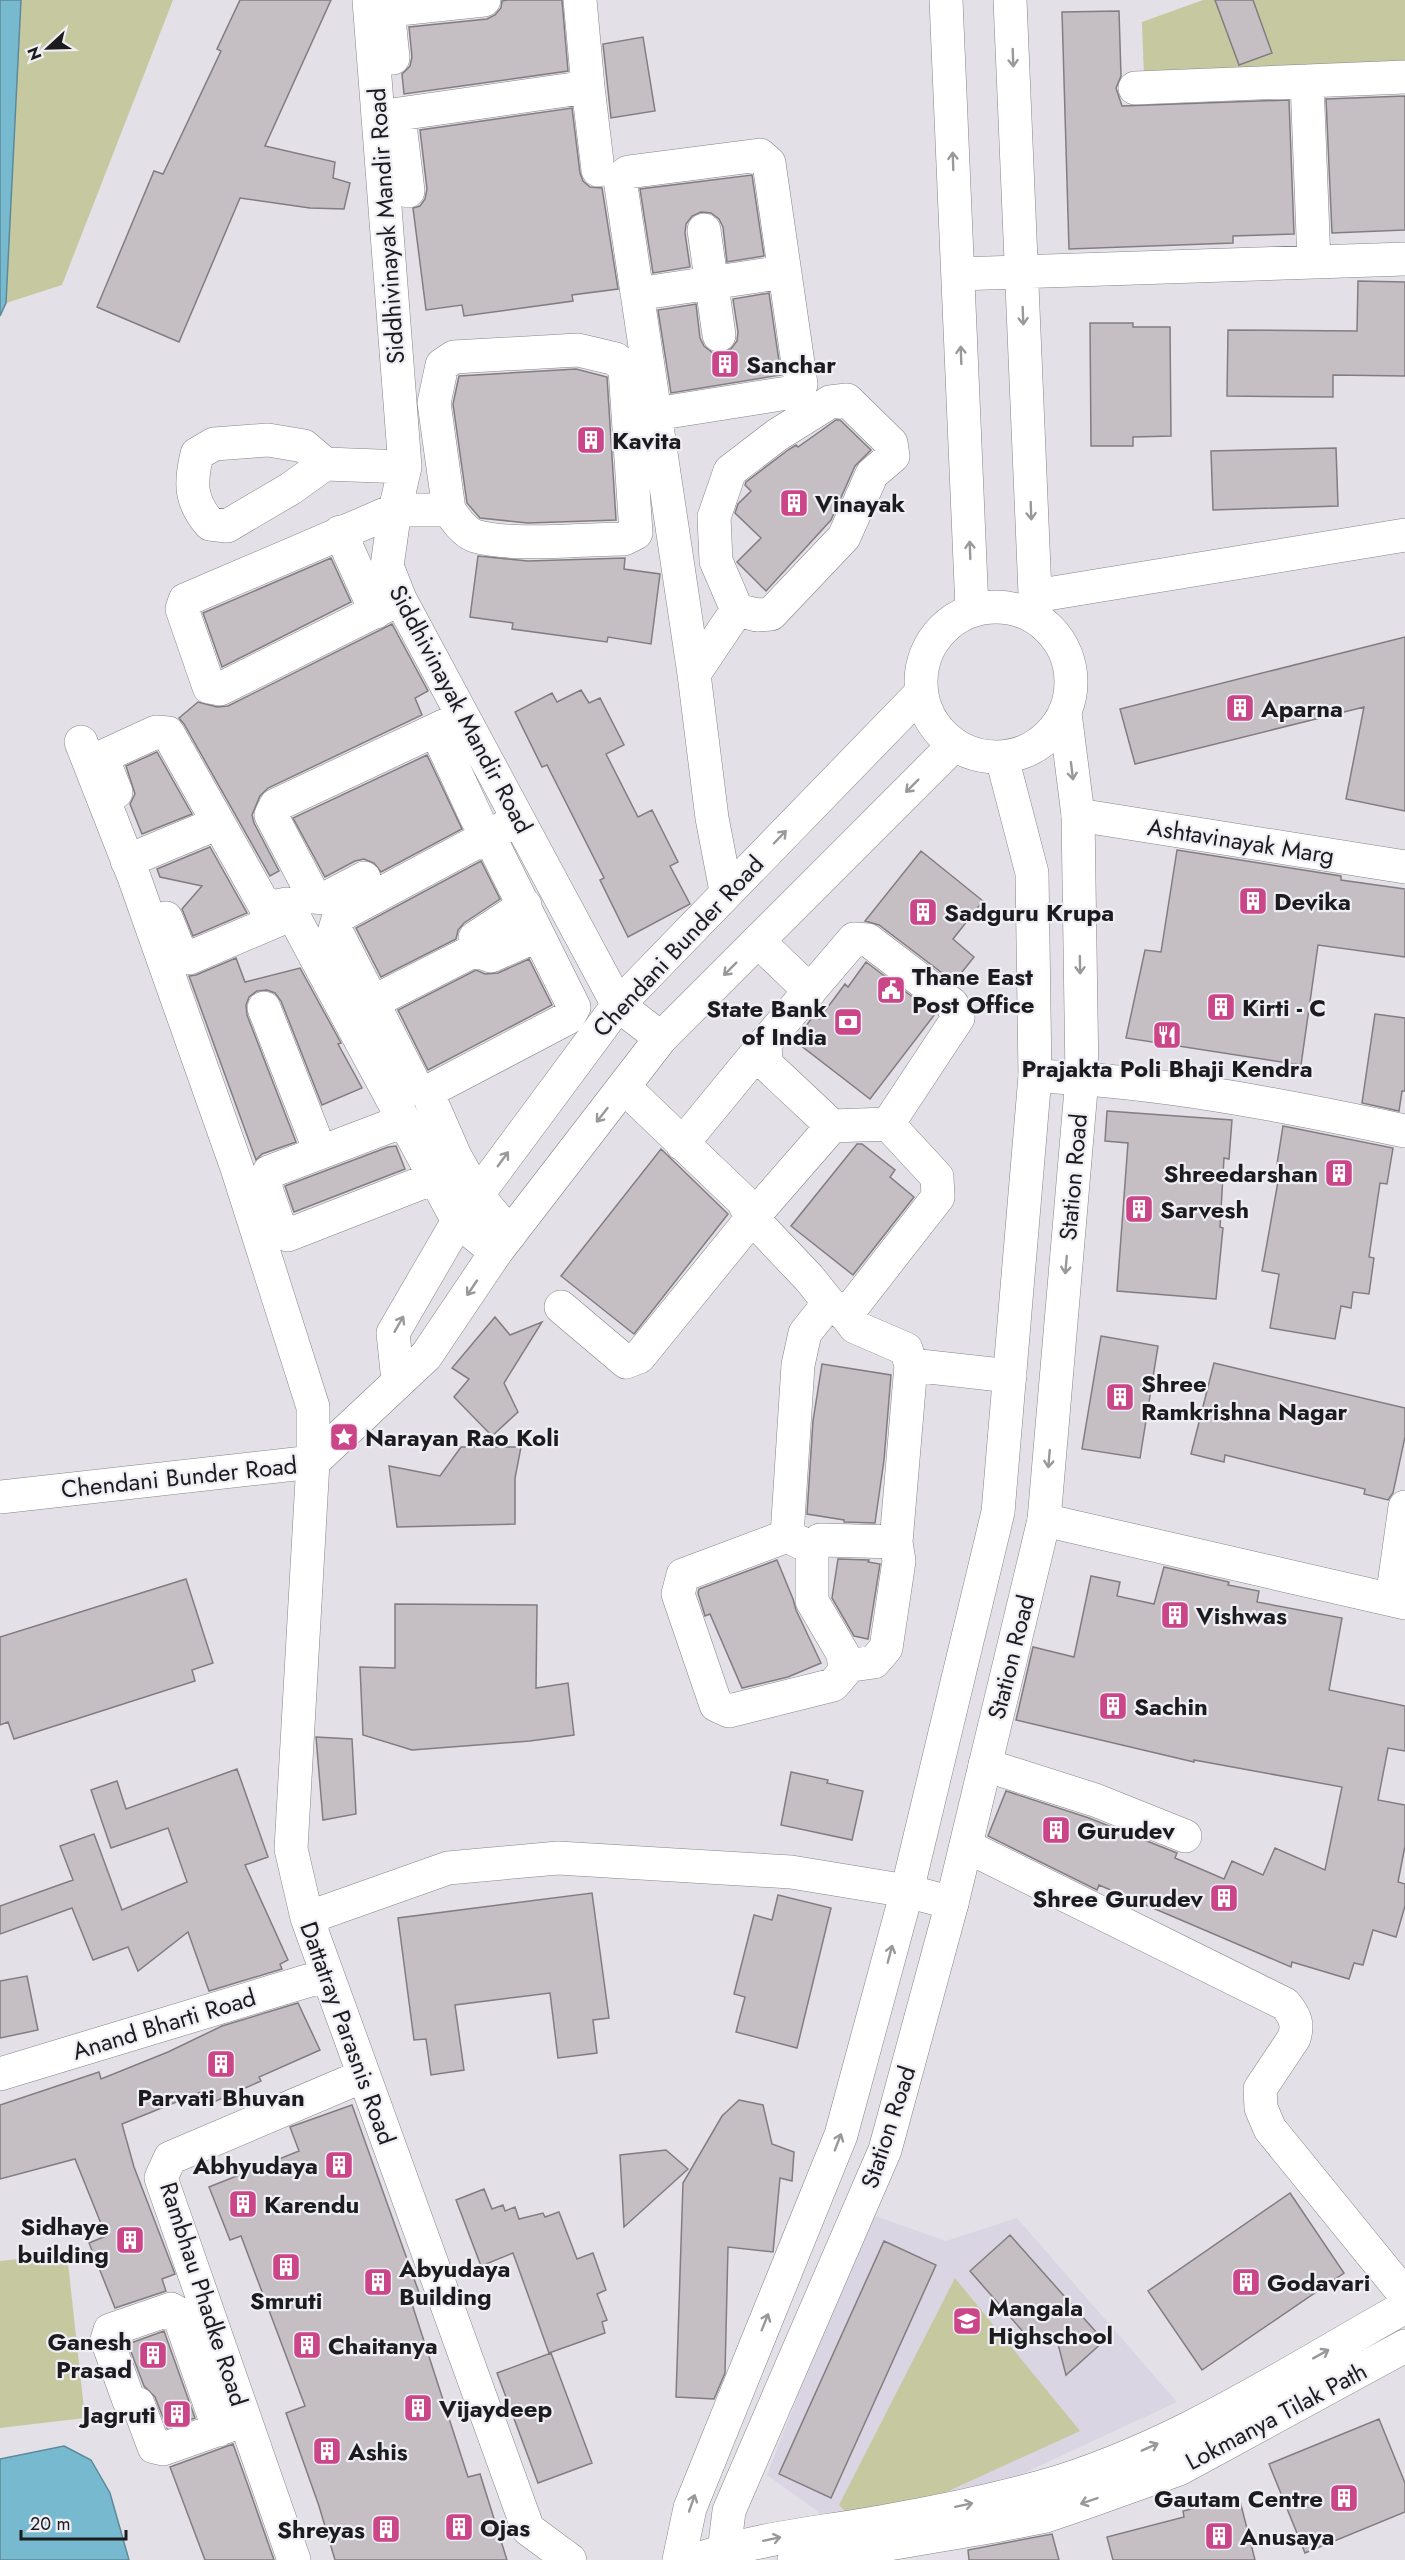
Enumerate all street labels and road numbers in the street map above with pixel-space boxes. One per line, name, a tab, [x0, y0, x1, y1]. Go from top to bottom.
street label: Siddhivinayak Mandir Road	[359, 87, 413, 365]
street label: Siddhivinayak Mandir Road	[381, 579, 541, 839]
street label: Ashtavinayak Marg	[1145, 809, 1337, 873]
street label: Chendani Bunder Road	[584, 847, 772, 1045]
street label: Station Road	[1050, 1112, 1096, 1242]
street label: Chendani Bunder Road	[59, 1447, 299, 1507]
street label: Station Road	[979, 1591, 1043, 1723]
street label: Dattatray Parasnis Road	[291, 1917, 405, 2149]
street label: Anand Bharti Road	[68, 1979, 260, 2069]
street label: Station Road	[852, 2061, 924, 2193]
street label: Rambhau Phadke Road	[151, 2177, 257, 2411]
street label: Lokmanya Tilak Path	[1179, 2353, 1373, 2479]

